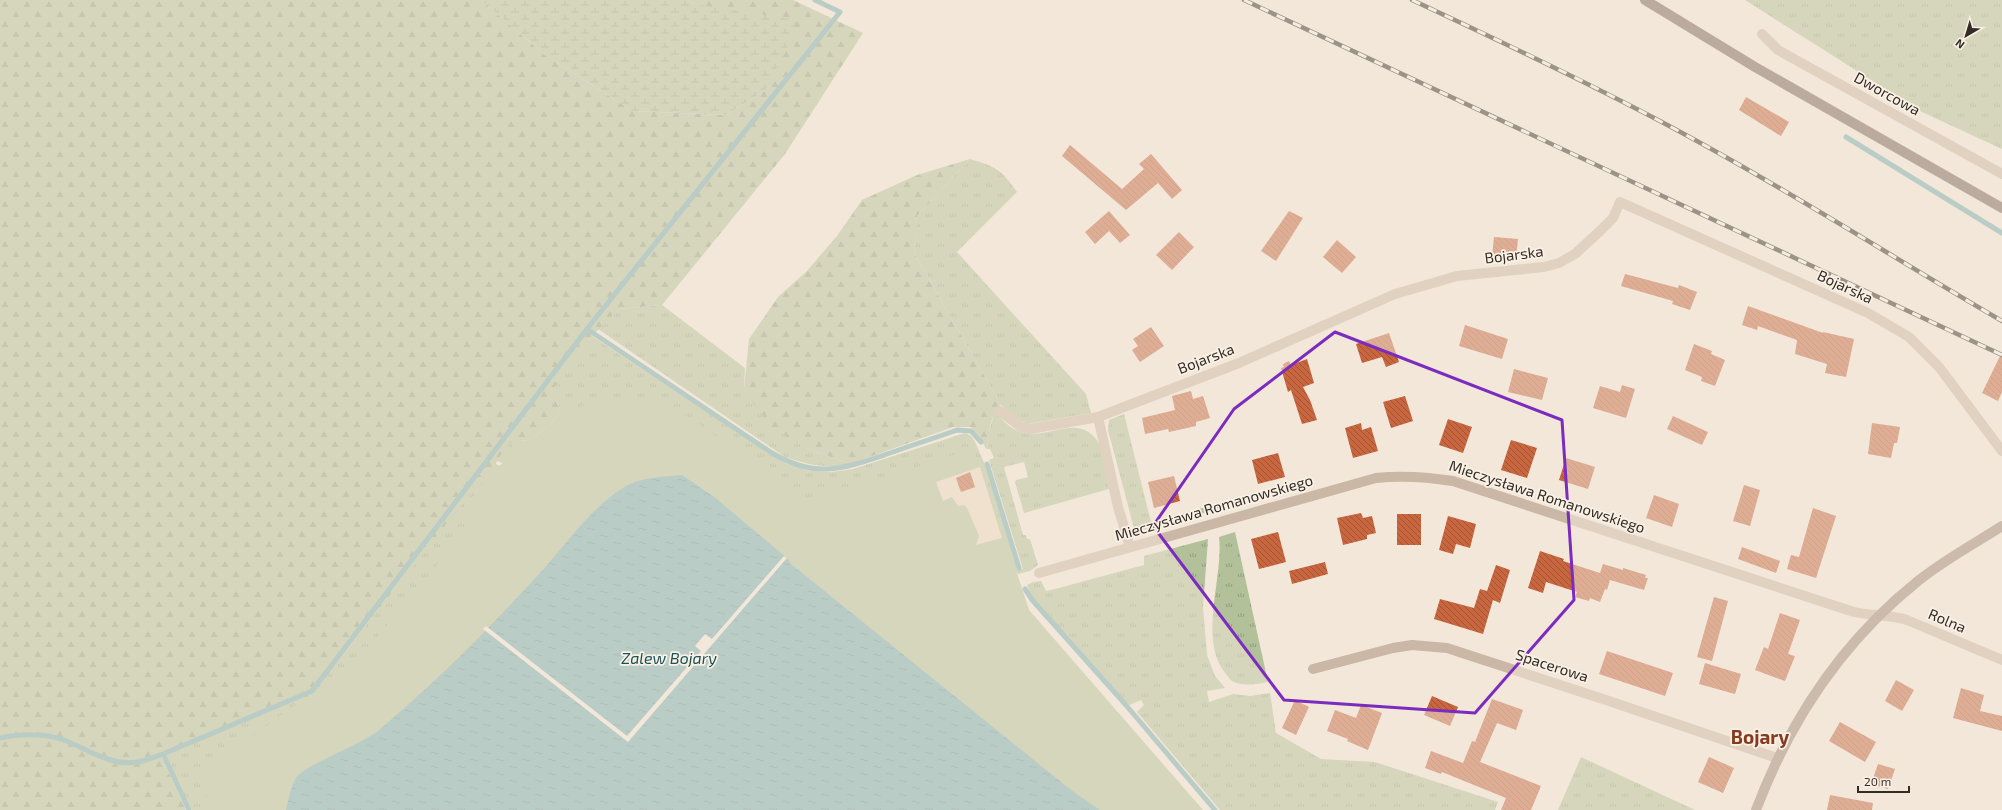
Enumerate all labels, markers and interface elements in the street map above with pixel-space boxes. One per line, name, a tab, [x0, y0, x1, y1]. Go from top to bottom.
north arrow	[1946, 16, 1986, 56]
text: N	[1952, 37, 1967, 52]
street label: Dworcowa	[1851, 68, 1924, 119]
street label: Bojarska	[1483, 241, 1545, 268]
street label: Bojarska	[1814, 265, 1876, 308]
street label: Bojarska	[1175, 339, 1237, 378]
street label: Mieczysława Romanowskiego	[1447, 456, 1648, 536]
street label: Mieczysława Romanowskiego	[1113, 470, 1315, 544]
street label: Rolna	[1926, 604, 1969, 636]
street label: Spacerowa	[1514, 645, 1591, 685]
water label: Zalew Bojary	[621, 648, 717, 668]
district label: Bojary	[1731, 725, 1789, 749]
scale bar	[1858, 768, 1909, 794]
text: 20 m	[1864, 774, 1891, 788]

